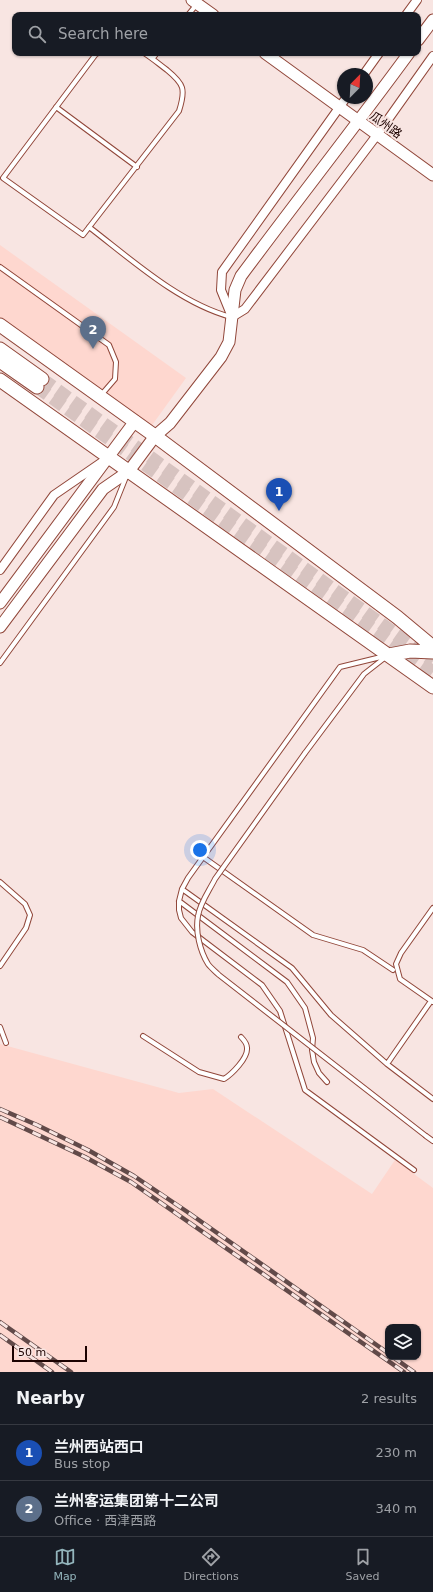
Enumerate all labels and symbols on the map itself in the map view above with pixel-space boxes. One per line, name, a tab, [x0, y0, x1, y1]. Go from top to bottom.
north arrow	[337, 68, 373, 104]
street label: 瓜州路	[367, 109, 405, 141]
pin: 2	[80, 316, 106, 349]
pin: 1	[266, 478, 292, 511]
your location	[190, 840, 210, 860]
scale bar	[12, 1344, 87, 1363]

